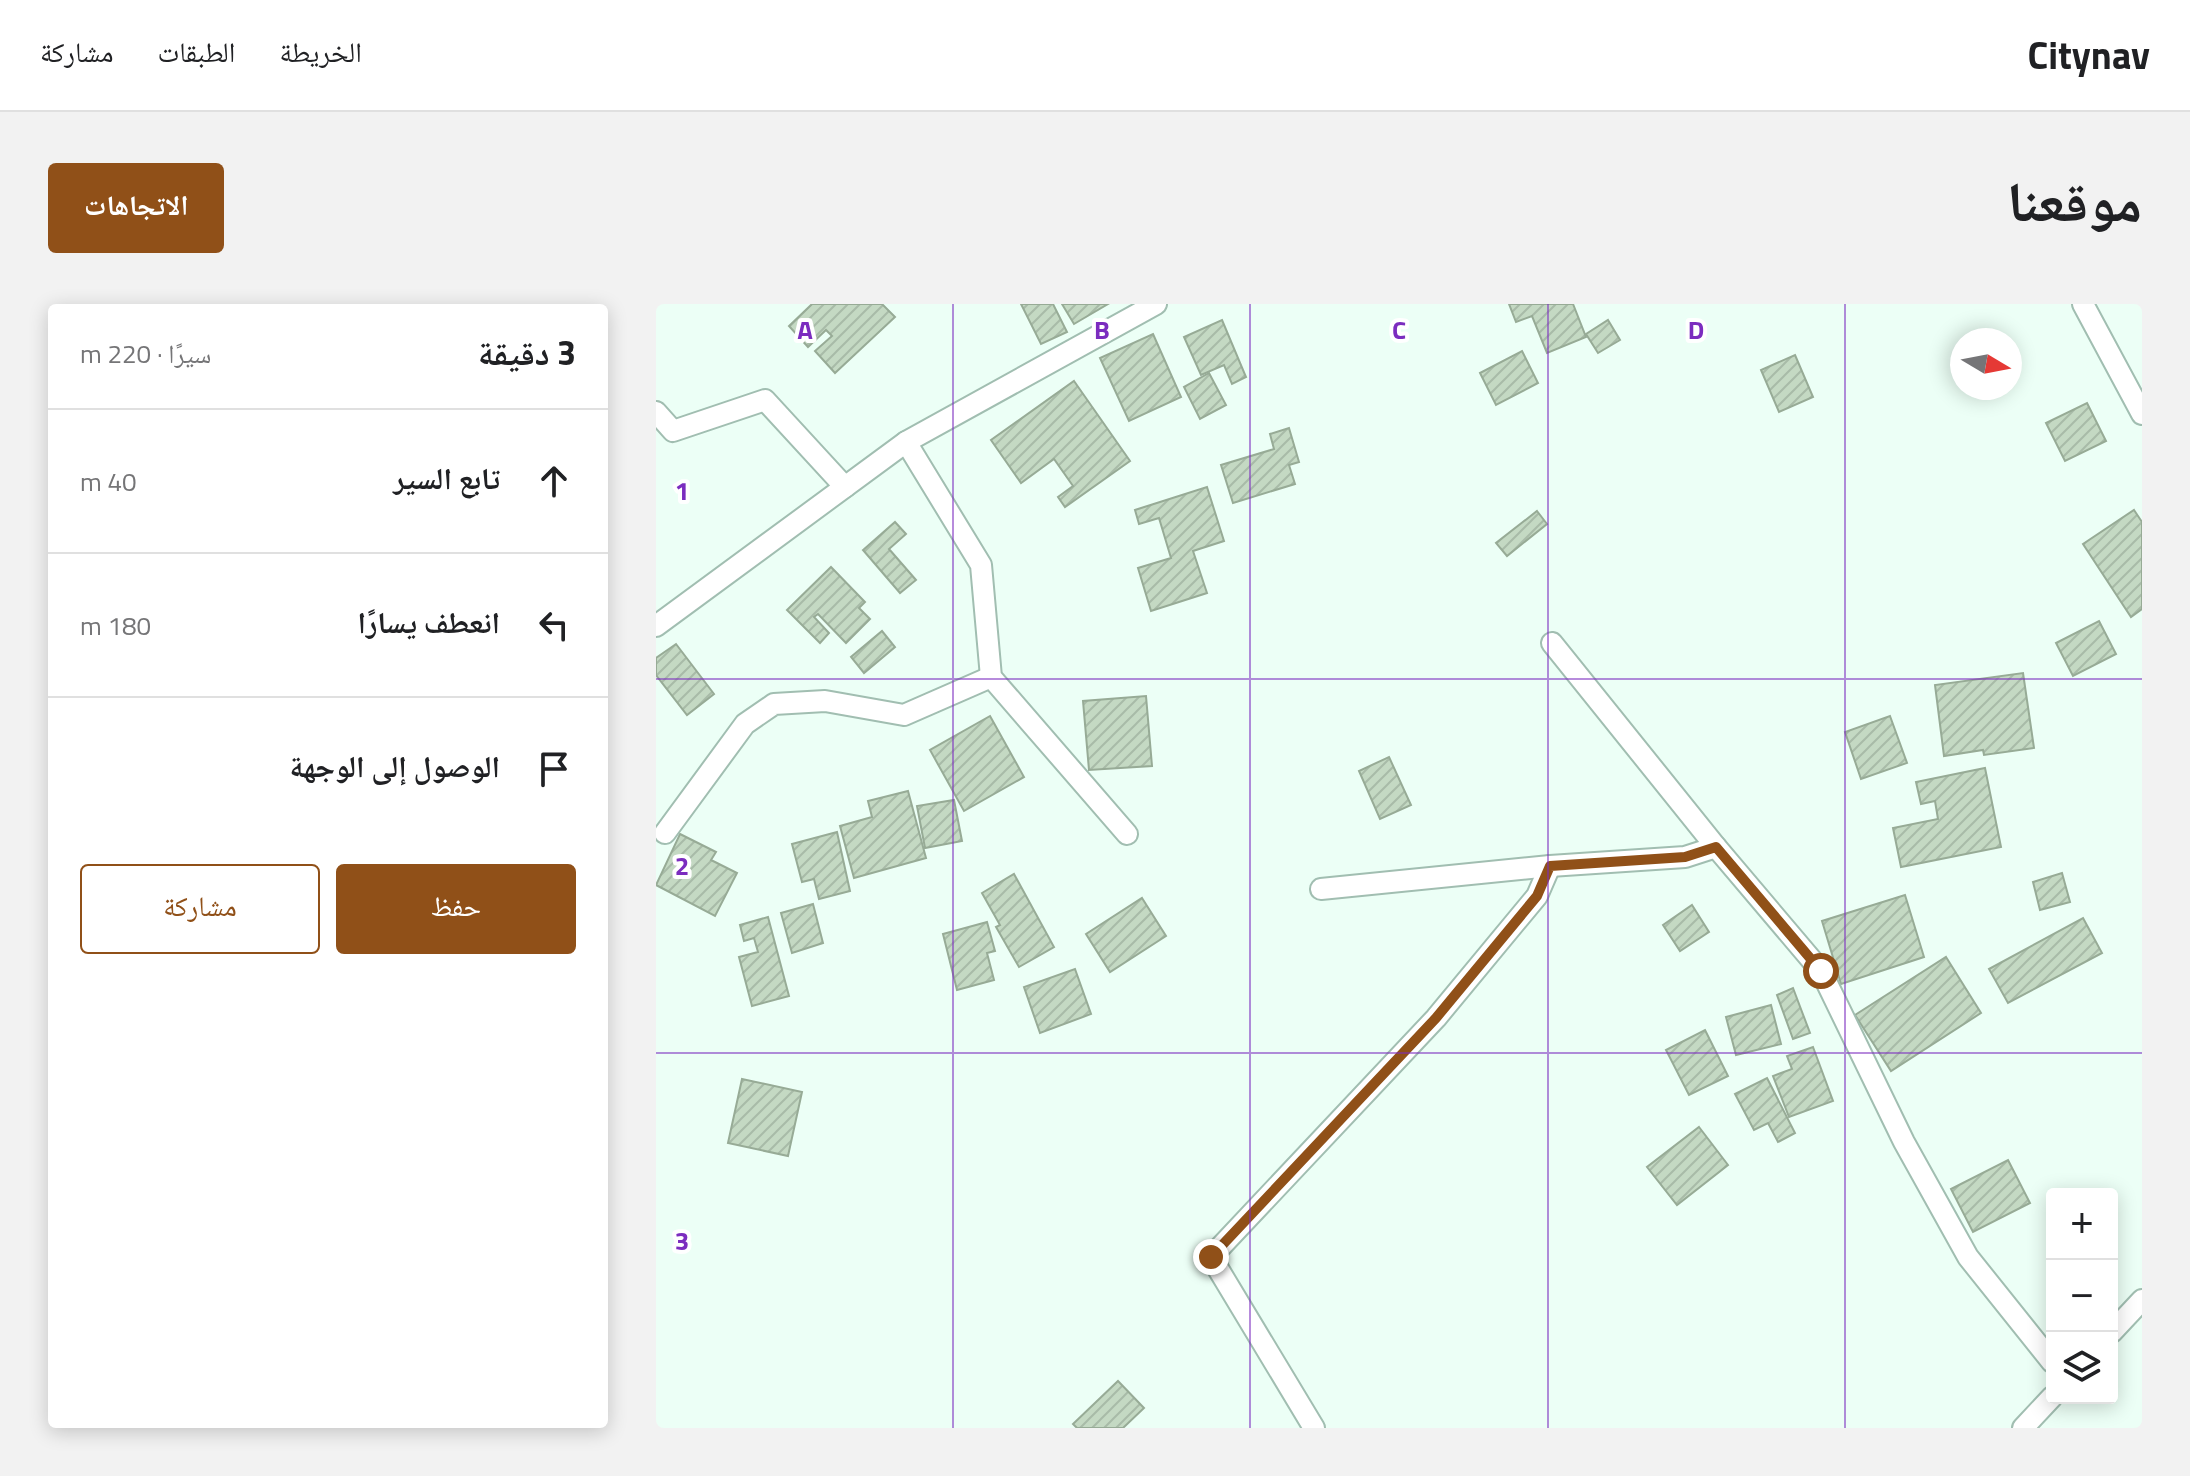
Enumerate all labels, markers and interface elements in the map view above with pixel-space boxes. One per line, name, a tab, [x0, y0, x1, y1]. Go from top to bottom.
text: Citynav	[2028, 26, 2150, 84]
text: مشاركة	[40, 30, 114, 73]
text: الطبقات	[158, 30, 235, 73]
text: الخريطة	[279, 30, 362, 73]
text: موقعنا	[2007, 159, 2142, 244]
button: الاتجاهات	[48, 163, 224, 253]
text: A	[797, 310, 813, 349]
text: B	[1094, 310, 1110, 349]
text: C	[1392, 310, 1406, 349]
text: D	[1688, 310, 1704, 349]
text: 3 دقيقة	[478, 326, 576, 378]
north arrow	[1950, 328, 2022, 400]
text: سيرًا · 220 m	[80, 334, 211, 373]
text: تابع السير	[393, 455, 500, 501]
icon: ahead	[532, 459, 576, 503]
text: 40 m	[80, 462, 137, 501]
text: 1	[675, 471, 689, 510]
text: انعطف يسارًا	[357, 599, 500, 645]
icon: left	[532, 603, 576, 647]
text: 180 m	[80, 606, 151, 645]
text: الوصول إلى الوجهة	[290, 743, 500, 789]
icon: arrive	[532, 747, 576, 791]
text: 2	[675, 846, 689, 885]
button: مشاركة	[80, 864, 320, 954]
button: حفظ	[336, 864, 576, 954]
route start	[1803, 953, 1839, 989]
map controls	[2046, 1188, 2118, 1404]
button: +	[2046, 1188, 2118, 1260]
text: 3	[675, 1221, 689, 1260]
route end	[1193, 1239, 1229, 1275]
button: −	[2046, 1260, 2118, 1332]
button: layers	[2046, 1332, 2118, 1404]

